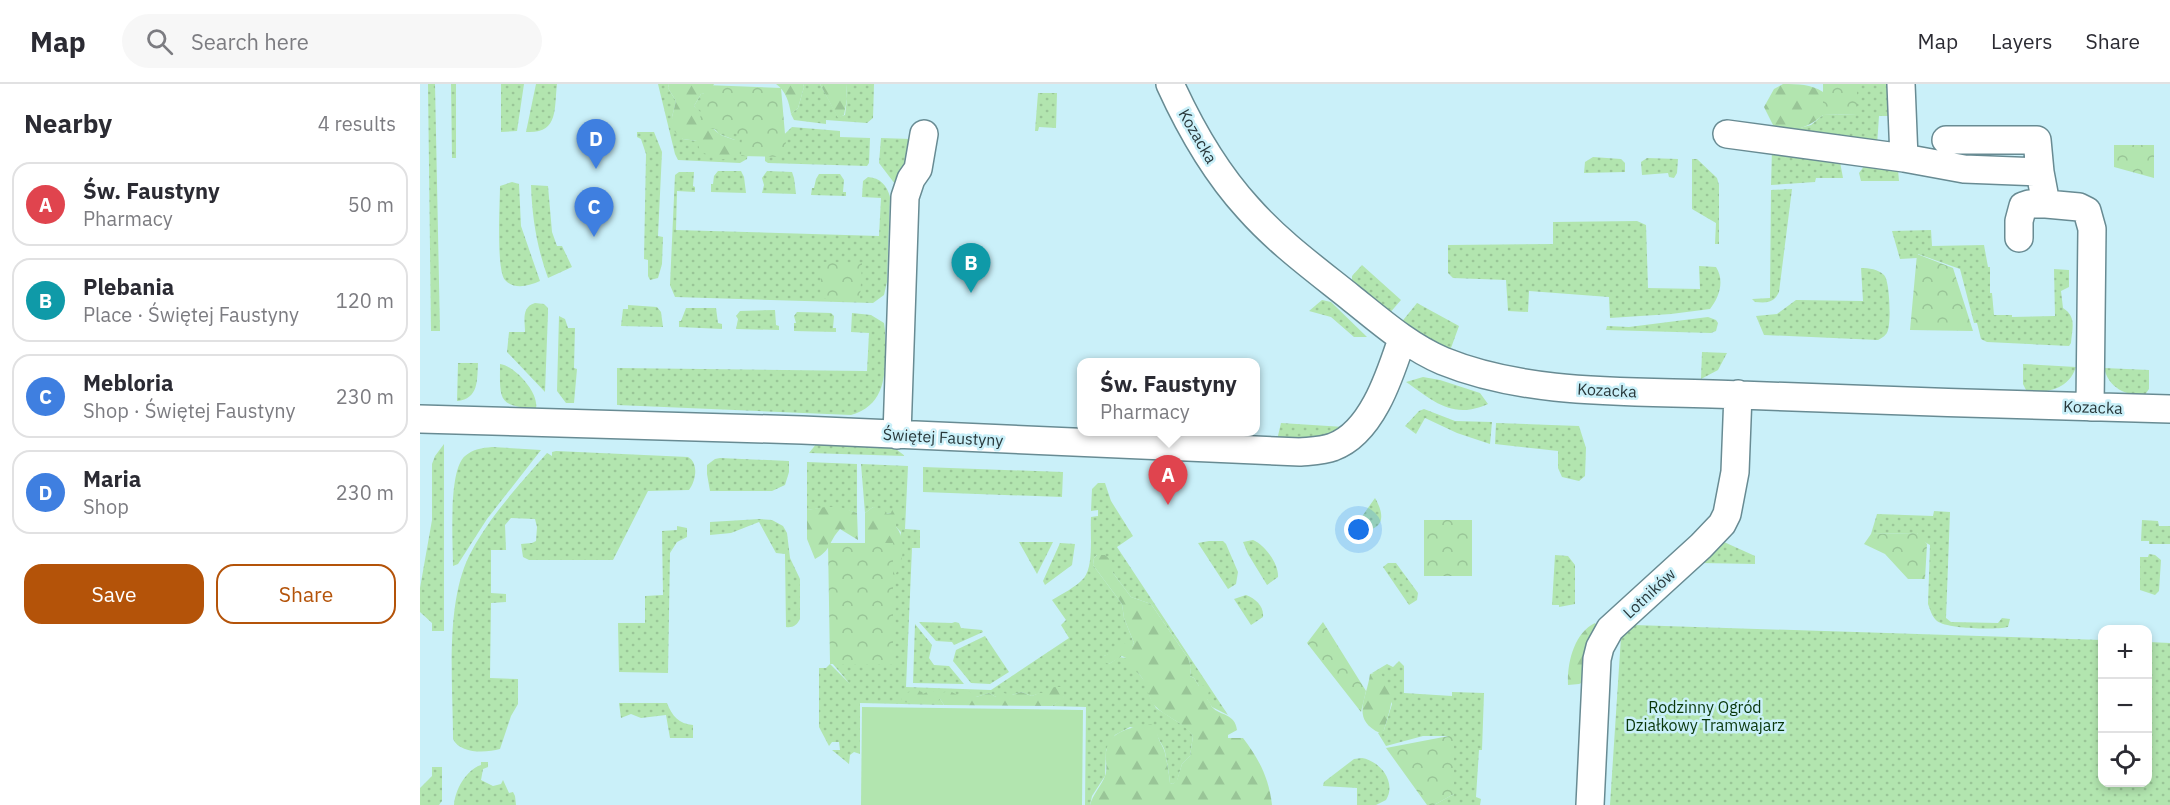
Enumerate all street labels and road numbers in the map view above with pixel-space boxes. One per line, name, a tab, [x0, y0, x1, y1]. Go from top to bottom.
street label: Kozacka	[1174, 105, 1222, 167]
street label: Kozacka	[1577, 378, 1638, 402]
street label: Kozacka	[2063, 396, 2124, 418]
street label: Świętej Faustyny	[882, 423, 1004, 450]
street label: Lotników	[1618, 564, 1680, 622]

